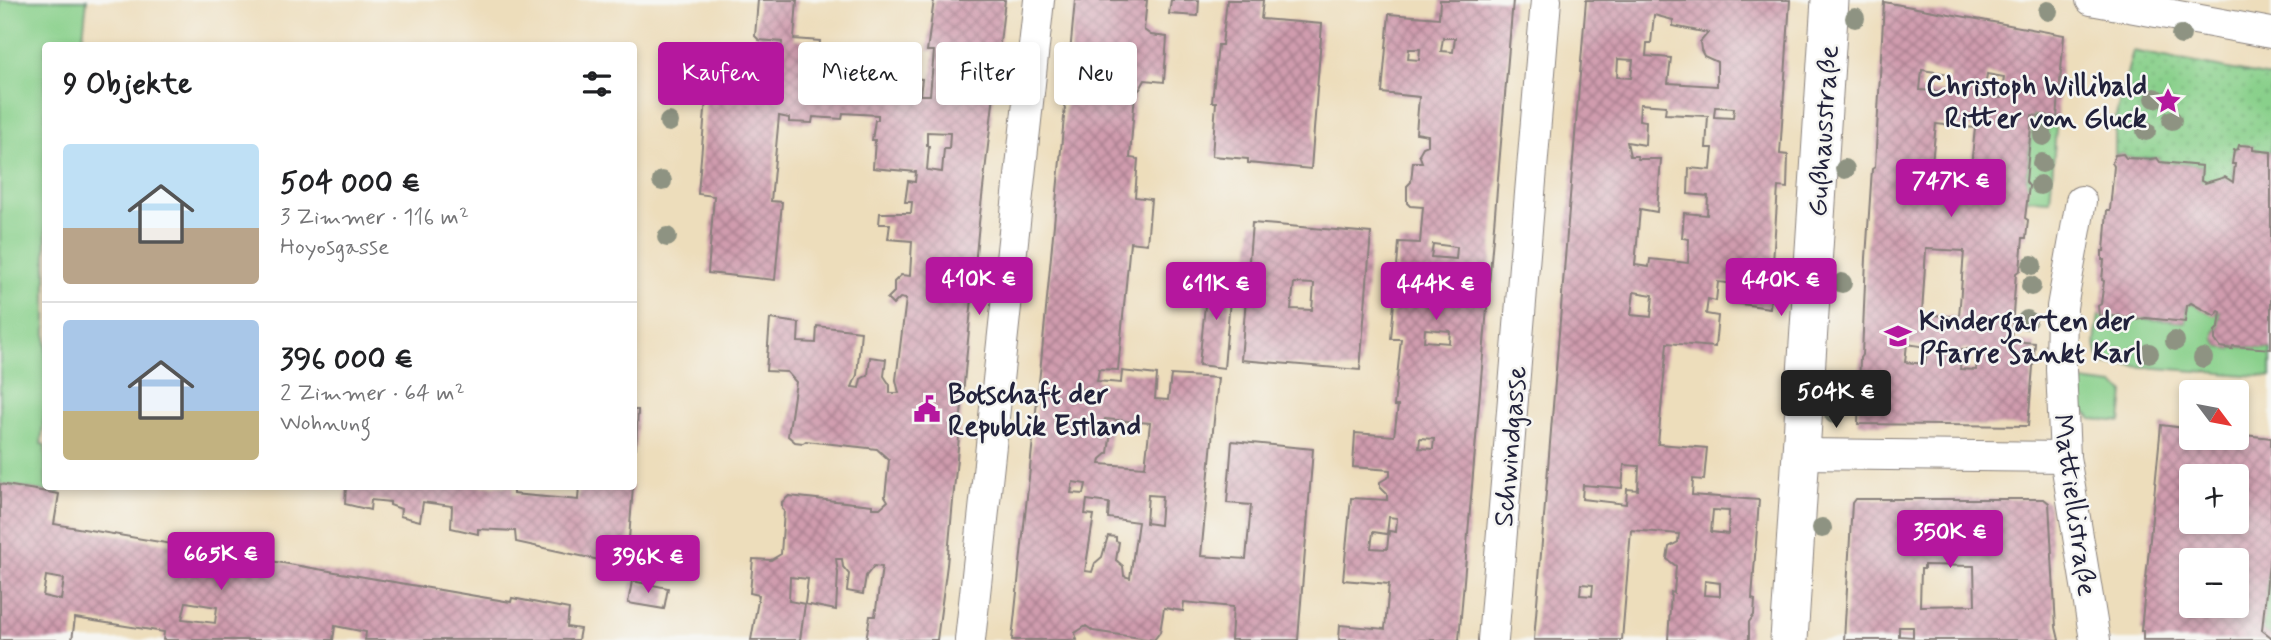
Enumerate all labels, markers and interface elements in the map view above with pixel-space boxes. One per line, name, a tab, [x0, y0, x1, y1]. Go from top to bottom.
chip: Kaufen	[658, 42, 784, 105]
chip: Mieten	[798, 42, 922, 105]
chip: Filter	[936, 42, 1040, 105]
chip: Neu	[1054, 42, 1137, 105]
street label: Gußhausstraße	[1800, 44, 1849, 218]
text: 9 Objekte	[63, 65, 192, 104]
icon: filters	[578, 65, 616, 103]
place label: Christoph Willibald Ritter von Gluck	[1926, 69, 2147, 138]
place icon: Christoph Willibald Ritter von Gluck	[2153, 86, 2183, 116]
pin: 747K €	[1894, 160, 2008, 219]
text: 504 000 €	[280, 164, 421, 203]
text: 747K €	[1912, 167, 1990, 197]
icon: home	[119, 172, 203, 256]
text: 3 Zimmer · 116 m²	[280, 203, 469, 233]
text: Hoyosgasse	[280, 233, 389, 263]
pin: 410K €	[922, 258, 1036, 317]
pin: 440K €	[1724, 258, 1838, 318]
pin: 611K €	[1159, 262, 1273, 322]
pin: 444K €	[1379, 262, 1493, 322]
text: 410K €	[942, 265, 1016, 295]
text: 440K €	[1742, 266, 1820, 296]
text: 611K €	[1182, 270, 1250, 300]
text: 444K €	[1397, 270, 1475, 300]
place label: Kindergarten der Pfarre Sankt Karl	[1919, 304, 2142, 373]
school or university icon: Kindergarten der Pfarre Sankt Karl	[1883, 321, 1913, 351]
text: 396 000 €	[280, 340, 413, 379]
icon: home	[119, 348, 203, 432]
street label: Schwindgasse	[1486, 364, 1537, 528]
pin: 504K €	[1779, 370, 1893, 430]
place label: Botschaft der Republik Estland	[948, 377, 1141, 446]
text: 504K €	[1797, 378, 1875, 408]
text: 2 Zimmer · 64 m²	[280, 379, 465, 409]
north arrow	[2179, 380, 2249, 450]
map controls	[2179, 380, 2249, 618]
public building icon: Botschaft der Republik Estland	[912, 394, 942, 424]
text: Wohnung	[280, 409, 371, 439]
street label: Mattiellistraße	[2042, 412, 2105, 599]
button: +	[2179, 464, 2249, 534]
pin: 350K €	[1893, 510, 2007, 570]
text: 350K €	[1913, 518, 1987, 548]
pin: 665K €	[164, 532, 278, 592]
pin: 396K €	[591, 536, 705, 595]
text: 665K €	[184, 540, 258, 570]
text: 396K €	[612, 543, 684, 573]
button: −	[2179, 548, 2249, 618]

